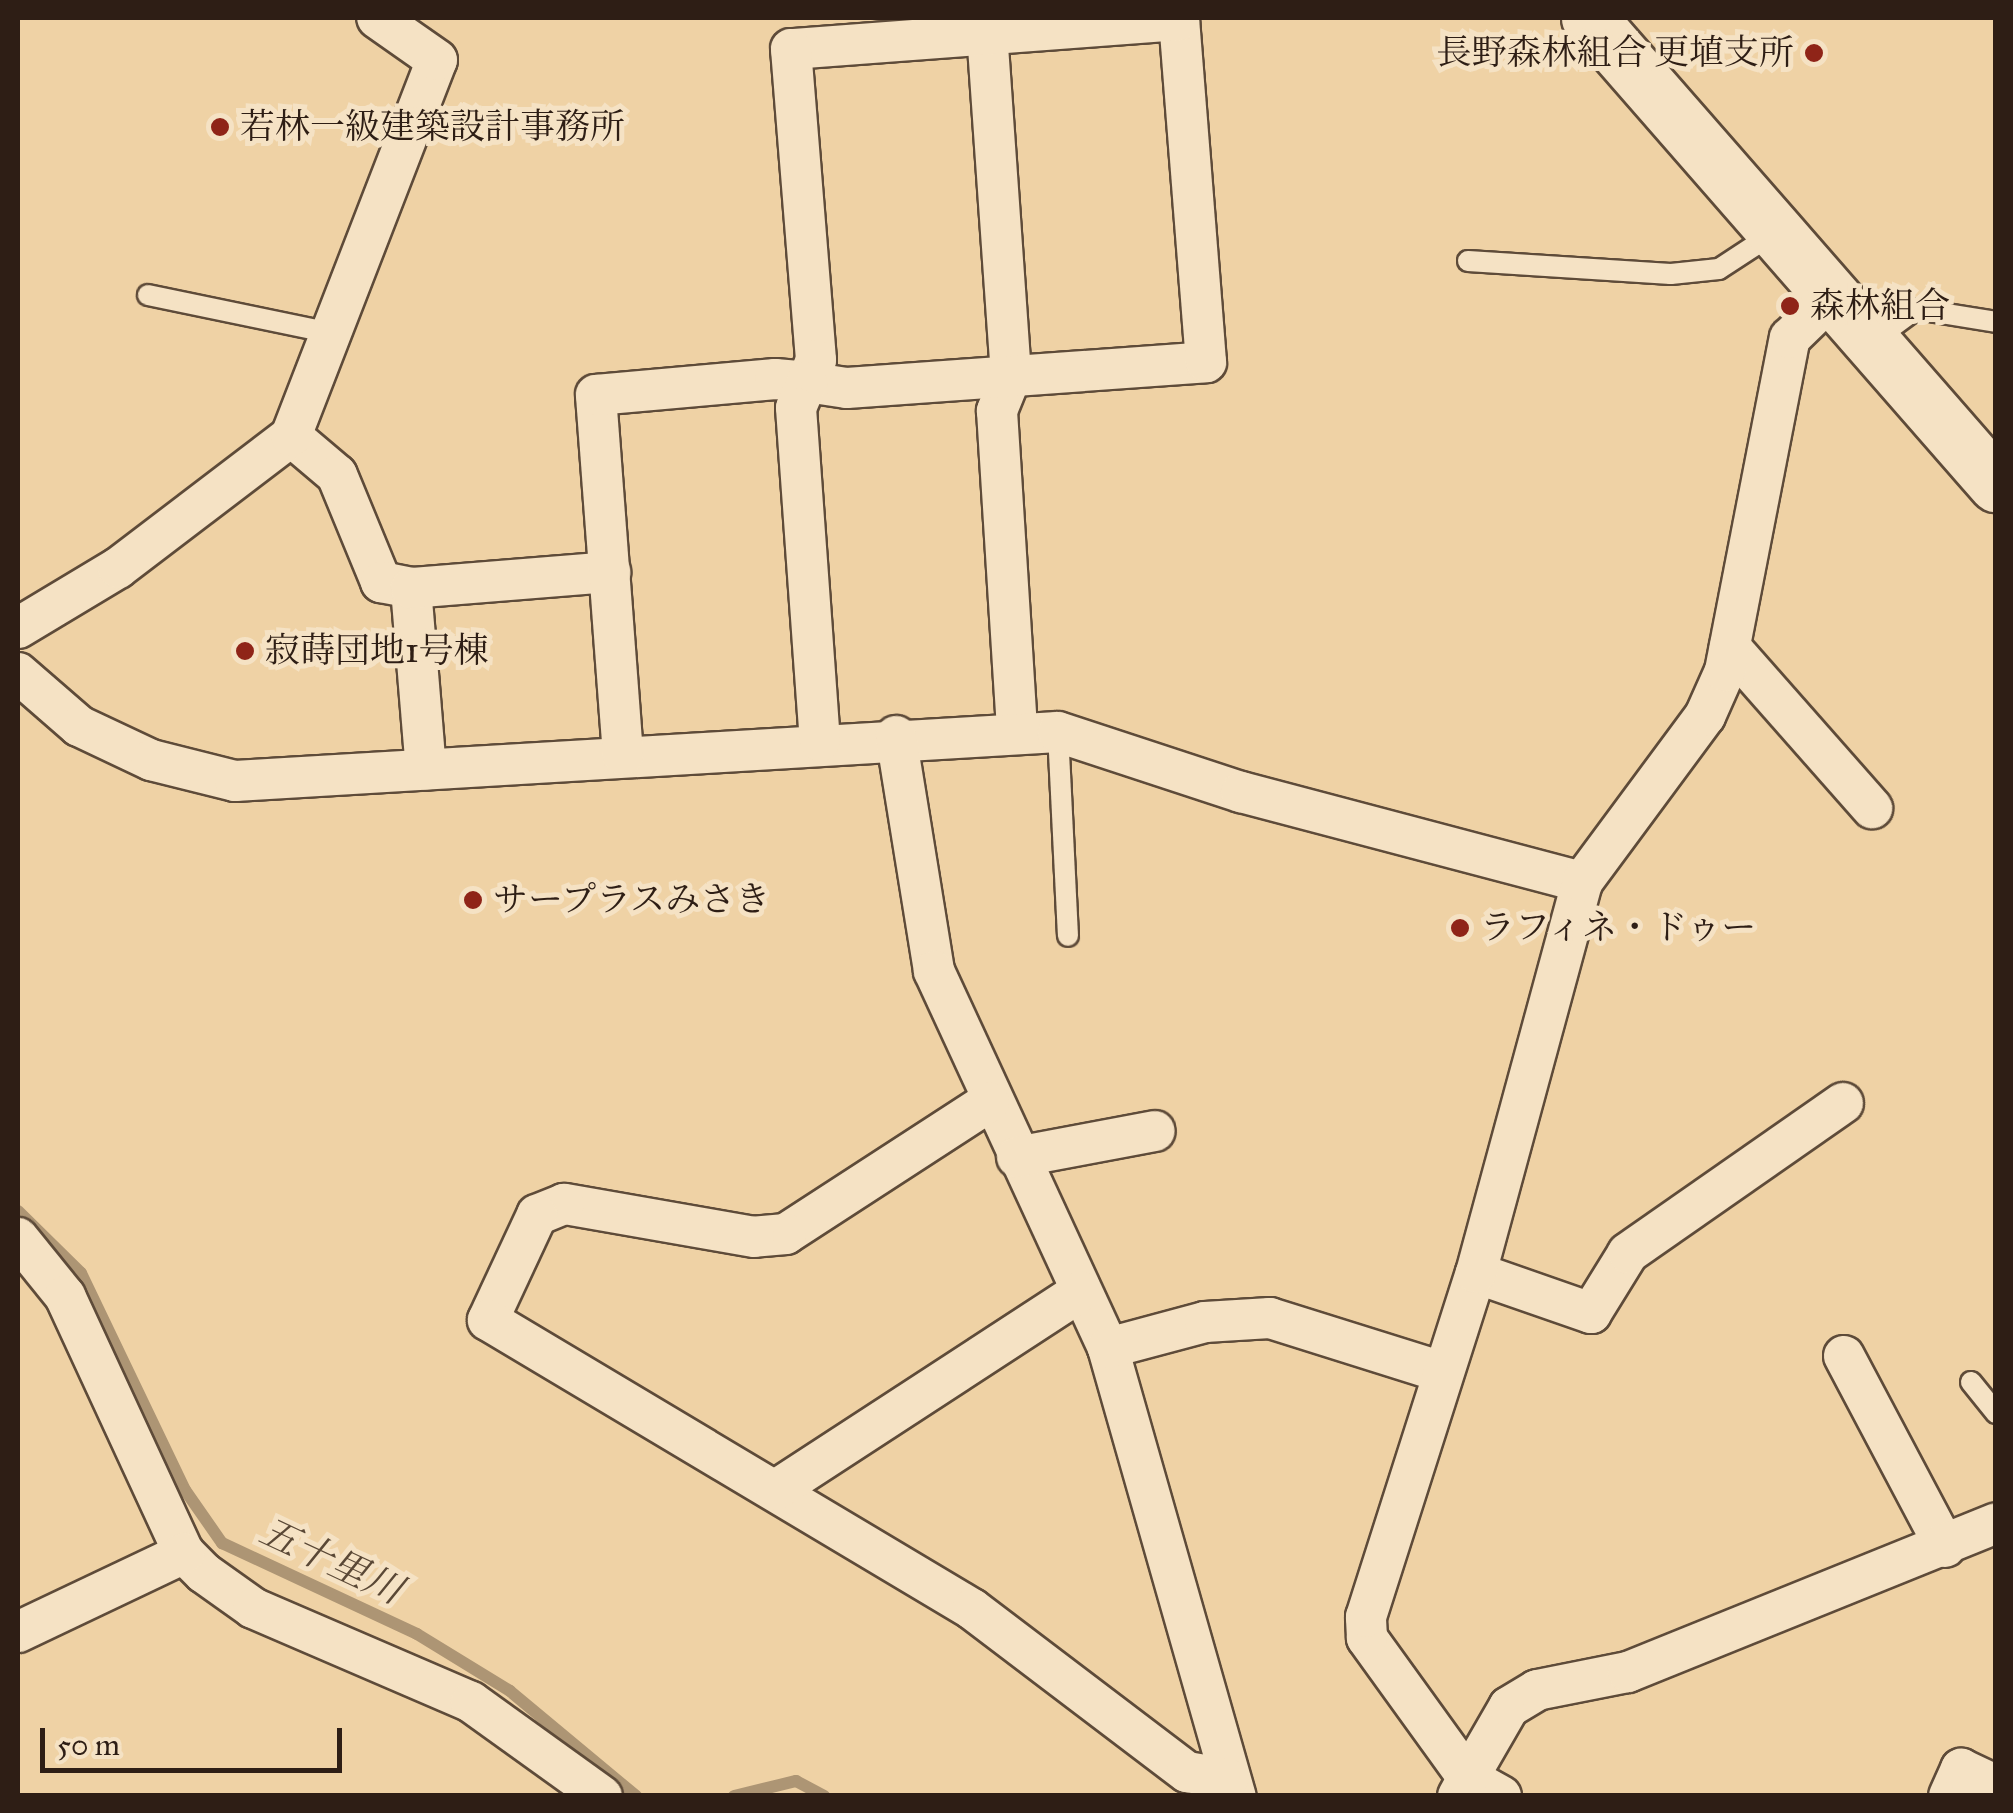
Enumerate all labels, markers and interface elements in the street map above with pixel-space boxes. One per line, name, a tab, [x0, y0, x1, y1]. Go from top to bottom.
place label: 長野森林組合 更埴支所	[1436, 32, 1794, 74]
marker: 長野森林組合 更埴支所	[1803, 42, 1825, 64]
place label: 若林一級建築設計事務所	[240, 106, 625, 148]
marker: 若林一級建築設計事務所	[209, 116, 231, 138]
place label: 森林組合	[1810, 285, 1950, 327]
marker: 森林組合	[1779, 295, 1801, 317]
place label: 寂蒔団地1号棟	[265, 630, 489, 672]
marker: 寂蒔団地1号棟	[234, 640, 256, 662]
place label: サープラスみさき	[493, 879, 773, 921]
marker: サープラスみさき	[462, 889, 484, 911]
place label: ラフィネ・ドゥー	[1480, 907, 1760, 949]
marker: ラフィネ・ドゥー	[1449, 917, 1471, 939]
water label: 五十里川	[252, 1508, 410, 1614]
scale bar	[45, 1708, 348, 1770]
text: 50 m	[57, 1727, 120, 1763]

